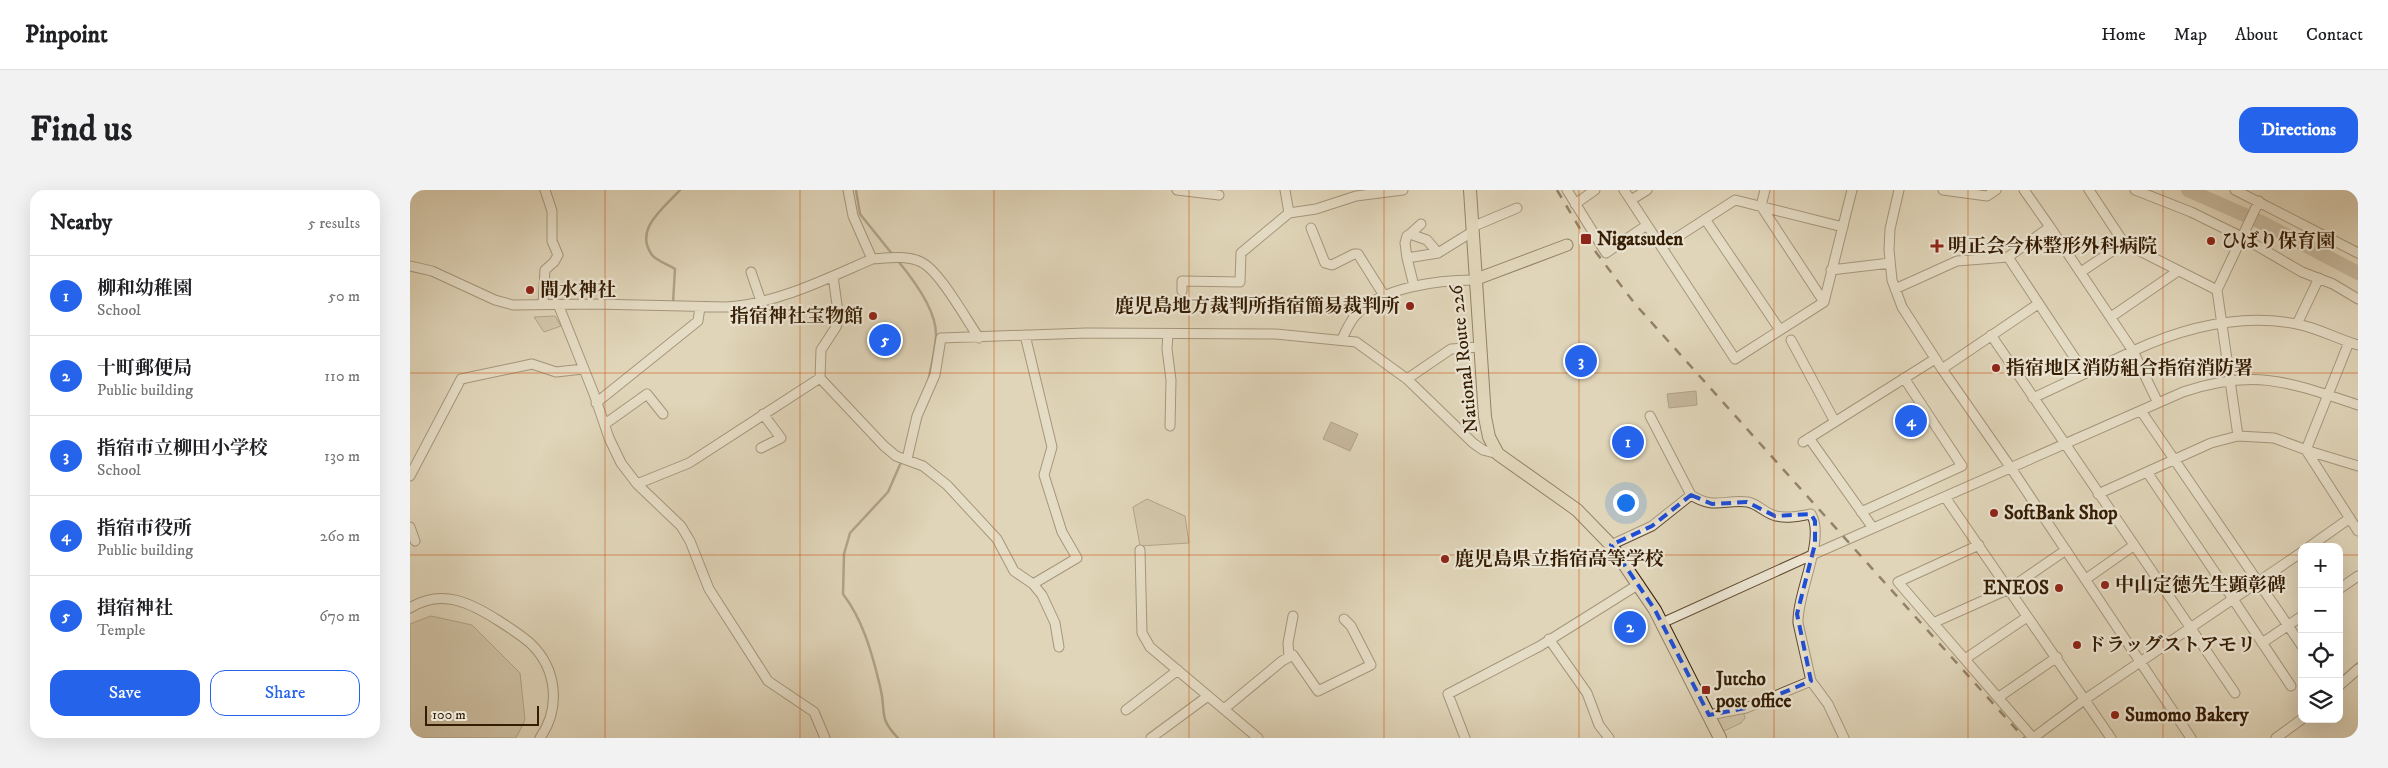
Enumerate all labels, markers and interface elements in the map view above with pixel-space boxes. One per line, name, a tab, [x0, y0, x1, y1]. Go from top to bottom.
text: Pinpoint	[25, 20, 108, 50]
text: Home	[2101, 24, 2146, 46]
text: Map	[2174, 24, 2207, 46]
text: About	[2235, 24, 2278, 46]
text: Contact	[2306, 24, 2363, 46]
button: Directions	[2239, 107, 2358, 153]
text: Find us	[30, 108, 132, 152]
text: Nearby	[50, 210, 112, 236]
text: 5 results	[308, 213, 360, 233]
place label: Nigatsuden	[1597, 228, 1684, 251]
place label: ひばり保育園	[2221, 230, 2335, 253]
marker: Nigatsuden	[1579, 232, 1593, 246]
place label: 明正会今林整形外科病院	[1948, 235, 2157, 258]
marker: ひばり保育園	[2205, 235, 2217, 247]
marker: 明正会今林整形外科病院	[1930, 239, 1944, 253]
text: 柳和幼稚園	[97, 277, 192, 300]
place label: 間水神社	[540, 279, 616, 302]
street label: National Route 226	[1445, 283, 1483, 434]
marker: 間水神社	[524, 284, 536, 296]
text: 1	[63, 286, 69, 306]
text: 50 m	[328, 286, 360, 306]
place label: 鹿児島地方裁判所指宿簡易裁判所	[1115, 295, 1400, 318]
text: School	[97, 300, 141, 320]
marker: 鹿児島地方裁判所指宿簡易裁判所	[1404, 300, 1416, 312]
place label: 指宿神社宝物館	[730, 305, 863, 328]
marker: 指宿神社宝物館	[867, 310, 879, 322]
pin: 5	[869, 321, 901, 359]
pin: 3	[1565, 342, 1597, 380]
text: 十町郵便局	[97, 357, 192, 380]
place label: 指宿地区消防組合指宿消防署	[2006, 357, 2253, 380]
marker: 指宿地区消防組合指宿消防署	[1990, 362, 2002, 374]
text: 2	[62, 366, 70, 386]
text: 110 m	[324, 366, 360, 386]
text: Public building	[97, 380, 193, 400]
pin: 4	[1895, 402, 1927, 440]
pin: 1	[1612, 423, 1644, 461]
text: 指宿市立柳田小学校	[97, 437, 268, 460]
text: 3	[63, 446, 69, 466]
text: 130 m	[324, 446, 360, 466]
text: School	[97, 460, 141, 480]
your location	[1613, 490, 1639, 516]
place label: SoftBank Shop	[2004, 502, 2118, 525]
marker: SoftBank Shop	[1988, 507, 2000, 519]
text: 指宿市役所	[97, 517, 192, 540]
text: 4	[61, 526, 71, 546]
text: 260 m	[320, 526, 360, 546]
text: Public building	[97, 540, 193, 560]
map controls	[2298, 543, 2343, 723]
button: +	[2298, 543, 2343, 588]
place label: 鹿児島県立指宿高等学校	[1455, 548, 1664, 571]
marker: 鹿児島県立指宿高等学校	[1439, 553, 1451, 565]
place label: 中山定徳先生顕彰碑	[2115, 574, 2286, 597]
place label: ENEOS	[1983, 577, 2049, 600]
marker: 中山定徳先生顕彰碑	[2099, 579, 2111, 591]
marker: ENEOS	[2053, 582, 2065, 594]
button: −	[2298, 588, 2343, 633]
text: 揖宿神社	[97, 597, 173, 620]
text: 5	[62, 606, 70, 626]
text: 670 m	[319, 606, 360, 626]
pin: 2	[1614, 608, 1646, 646]
text: Temple	[97, 620, 145, 640]
button: locate	[2298, 633, 2343, 678]
place label: ドラッグストアモリ	[2087, 634, 2256, 657]
marker: ドラッグストアモリ	[2071, 639, 2083, 651]
place label: Jutcho post office	[1714, 668, 1792, 713]
button: Save	[50, 670, 200, 716]
button: Share	[210, 670, 360, 716]
button: layers	[2298, 678, 2343, 723]
marker: Jutcho post office	[1700, 684, 1712, 696]
scale bar	[425, 703, 539, 726]
place label: Sumomo Bakery	[2125, 704, 2249, 727]
text: 100 m	[432, 706, 466, 724]
marker: Sumomo Bakery	[2109, 709, 2121, 721]

